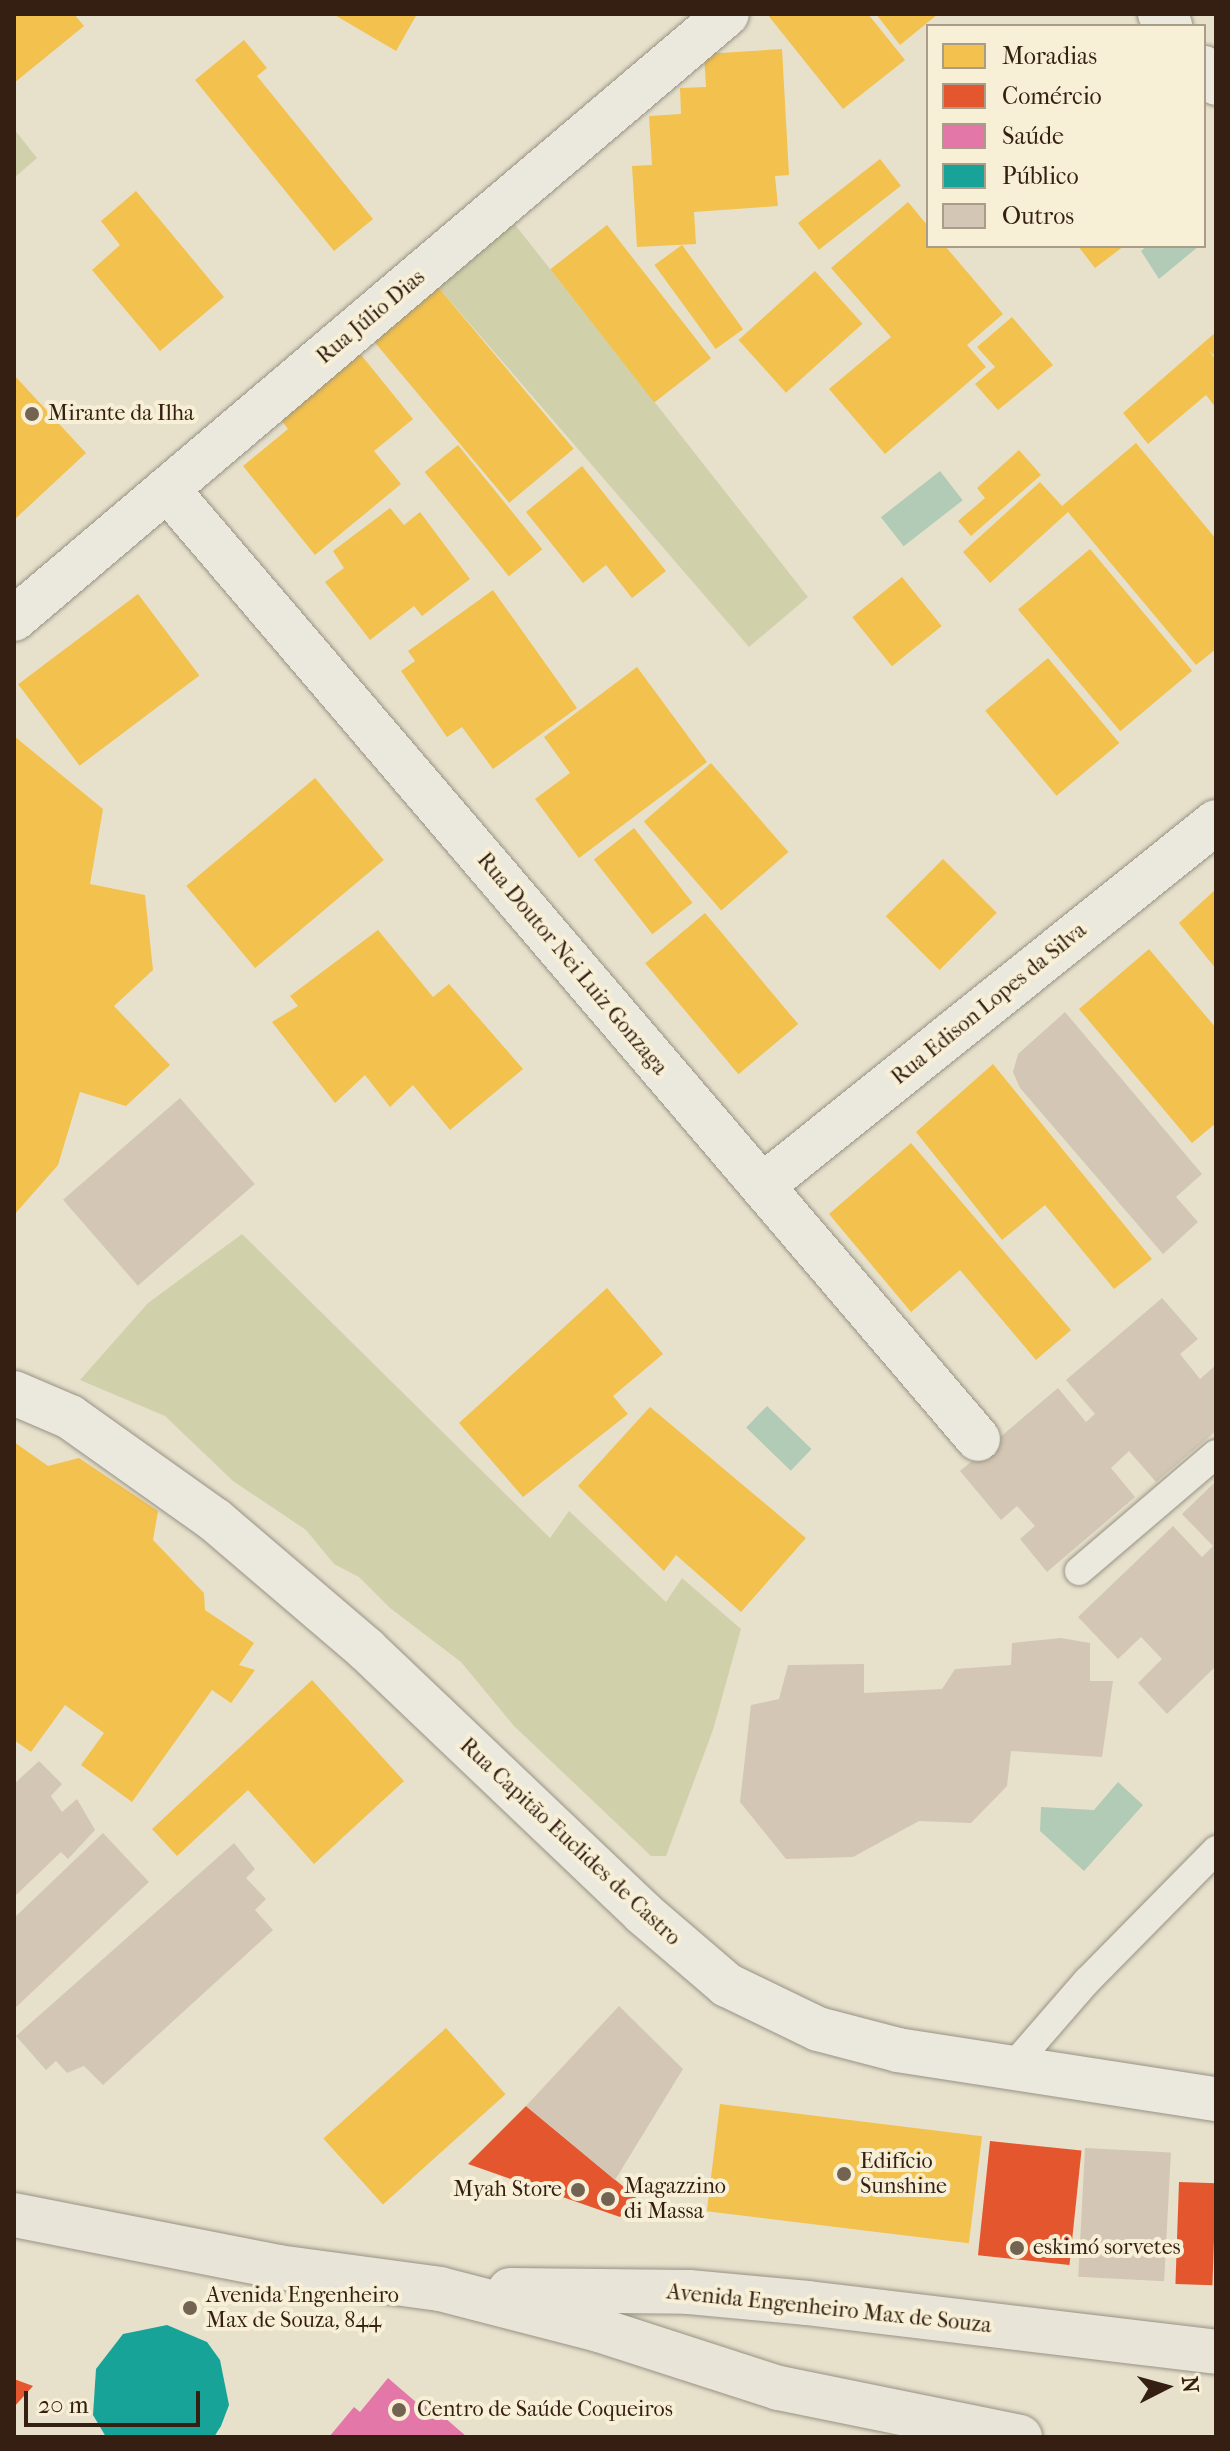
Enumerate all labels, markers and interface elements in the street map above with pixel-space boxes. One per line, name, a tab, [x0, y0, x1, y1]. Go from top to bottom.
legend	[926, 24, 1206, 248]
text: Moradias	[1002, 42, 1097, 70]
text: Comércio	[1002, 82, 1102, 110]
text: Saúde	[1002, 122, 1064, 150]
text: Público	[1002, 162, 1079, 190]
text: Outros	[1002, 202, 1074, 230]
street label: Rua Júlio Dias	[312, 264, 430, 370]
place label: Mirante da Ilha	[48, 401, 194, 427]
marker: Mirante da Ilha	[23, 405, 41, 423]
street label: Rua Doutor Nei Luiz Gonzaga	[471, 847, 673, 1081]
street label: Rua Edison Lopes da Silva	[886, 917, 1092, 1091]
street label: Rua Capitão Euclides de Castro	[454, 1733, 686, 1951]
place label: Edifício Sunshine	[860, 2148, 947, 2200]
marker: Edifício Sunshine	[835, 2165, 853, 2183]
place label: Magazzino di Massa	[624, 2173, 726, 2224]
place label: Myah Store	[453, 2177, 562, 2203]
marker: Myah Store	[569, 2181, 587, 2199]
marker: Magazzino di Massa	[599, 2190, 617, 2208]
place label: eskimó sorvetes	[1033, 2235, 1181, 2261]
marker: eskimó sorvetes	[1008, 2239, 1026, 2257]
street label: Avenida Engenheiro Max de Souza	[665, 2279, 993, 2339]
place label: Avenida Engenheiro Max de Souza, 844	[206, 2282, 399, 2334]
marker: Avenida Engenheiro Max de Souza, 844	[181, 2299, 199, 2317]
north arrow	[1126, 2347, 1206, 2427]
scale bar	[28, 2375, 204, 2425]
text: N	[1176, 2375, 1204, 2394]
text: 20 m	[38, 2391, 89, 2419]
place label: Centro de Saúde Coqueiros	[417, 2397, 673, 2423]
marker: Centro de Saúde Coqueiros	[388, 2399, 410, 2421]

